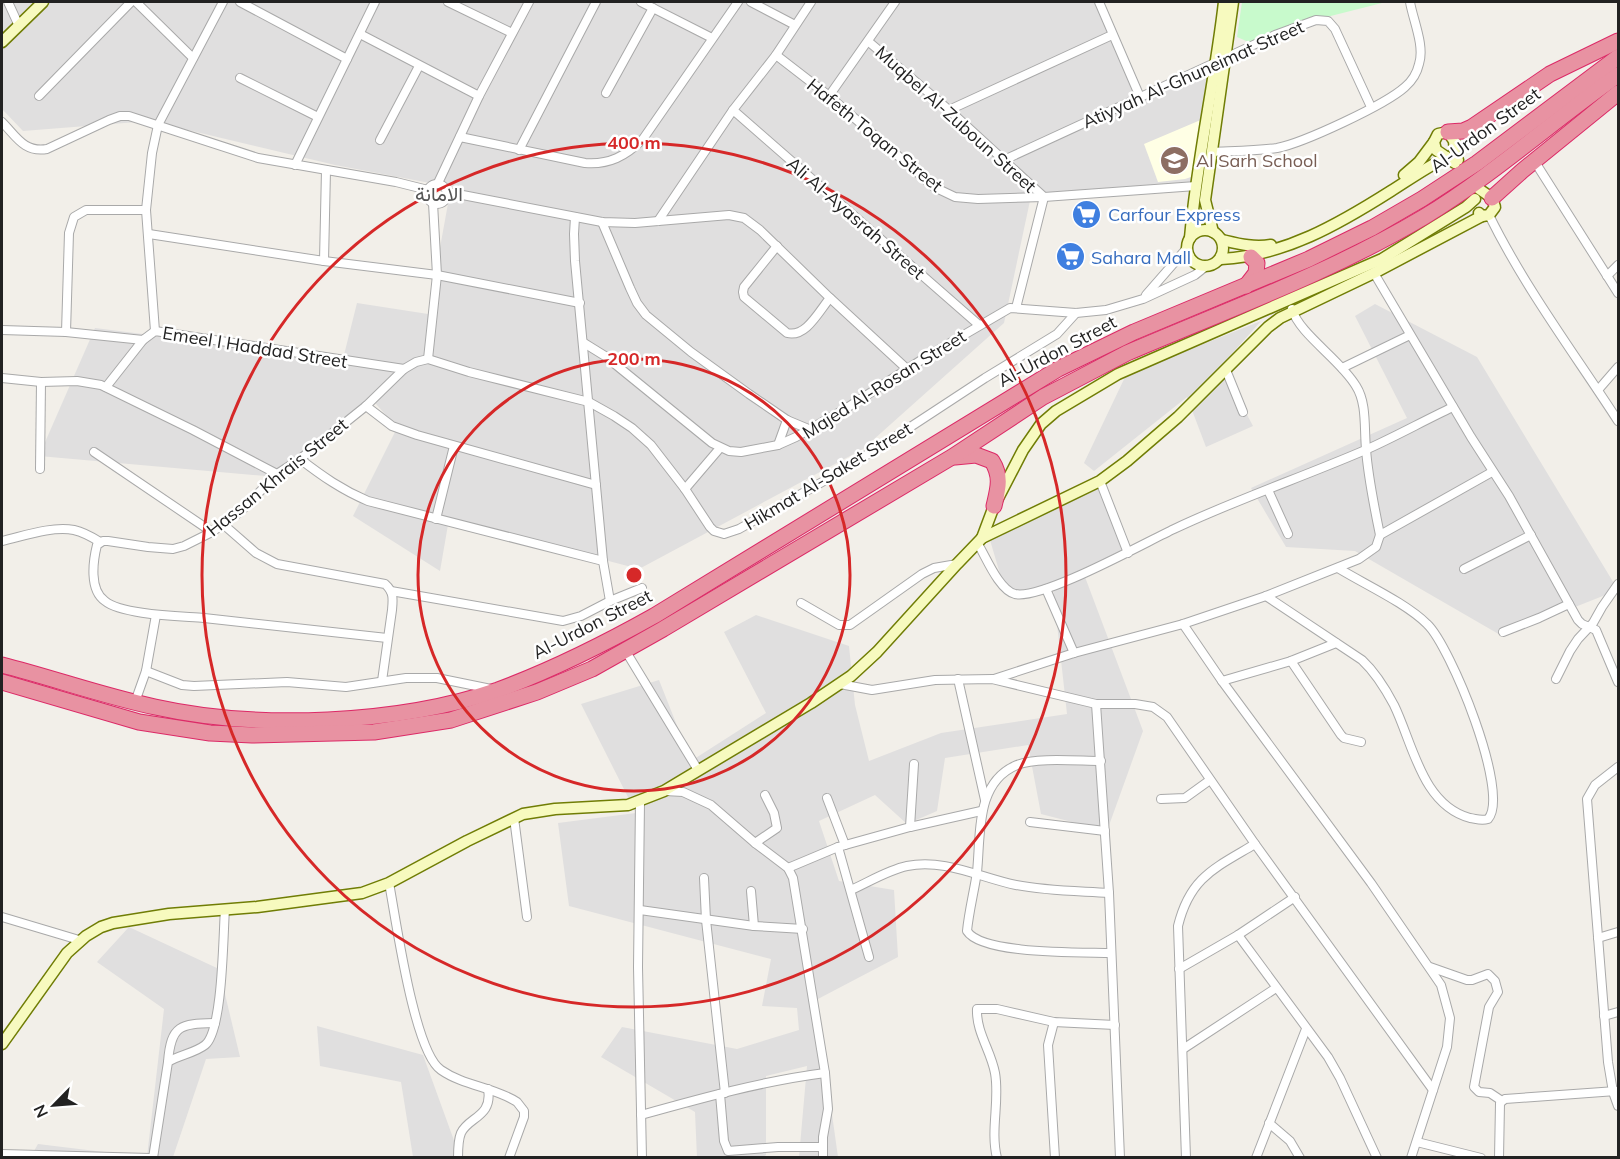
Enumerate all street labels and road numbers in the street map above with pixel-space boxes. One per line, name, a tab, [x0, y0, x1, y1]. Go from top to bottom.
street label: Atiyyah Al-Ghuneimat Street	[1079, 15, 1307, 133]
street label: Muqbel Al-Zuboun Street	[871, 41, 1041, 197]
street label: Hafeth Toqan Street	[802, 73, 948, 197]
street label: Al-Urdon Street	[1425, 82, 1545, 178]
street label: Ali Al-Ayasrah Street	[782, 152, 930, 284]
street label: Al-Urdon Street	[994, 310, 1120, 392]
street label: Emeel I Haddad Street	[161, 321, 349, 373]
street label: Majed Al-Rosan Street	[798, 324, 970, 444]
street label: Hassan Khrais Street	[202, 413, 352, 541]
street label: Hikmat Al-Saket Street	[740, 417, 916, 535]
street label: Al-Urdon Street	[528, 584, 656, 664]

